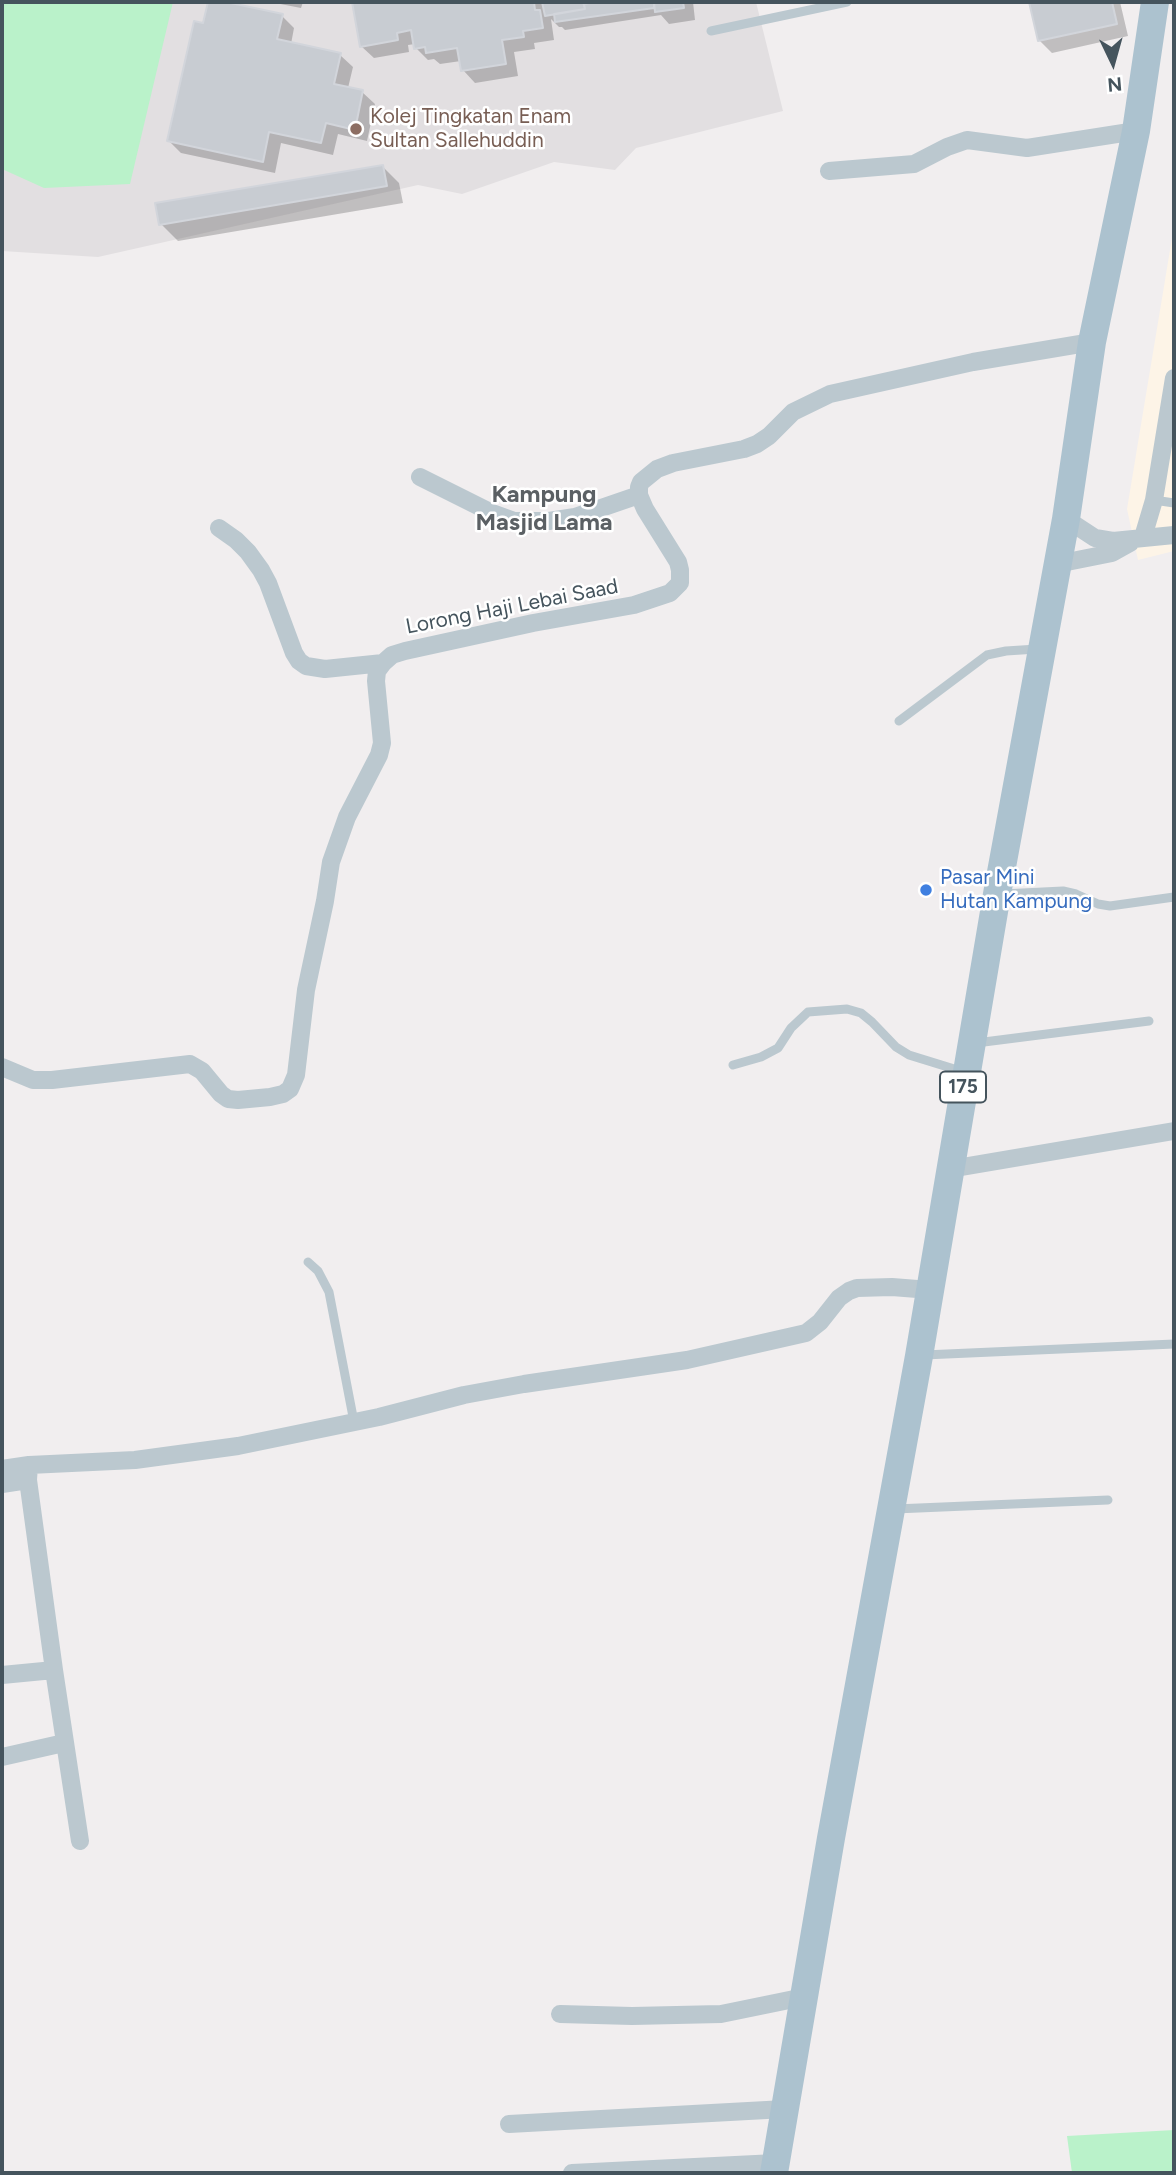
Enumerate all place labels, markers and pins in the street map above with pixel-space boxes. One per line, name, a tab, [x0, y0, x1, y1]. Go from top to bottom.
place label: Kolej Tingkatan Enam Sultan Sallehuddin	[370, 104, 571, 154]
marker: Kolej Tingkatan Enam Sultan Sallehuddin	[348, 121, 364, 137]
place label: Pasar Mini Hutan Kampung	[940, 865, 1092, 915]
marker: Pasar Mini Hutan Kampung	[918, 882, 934, 898]

